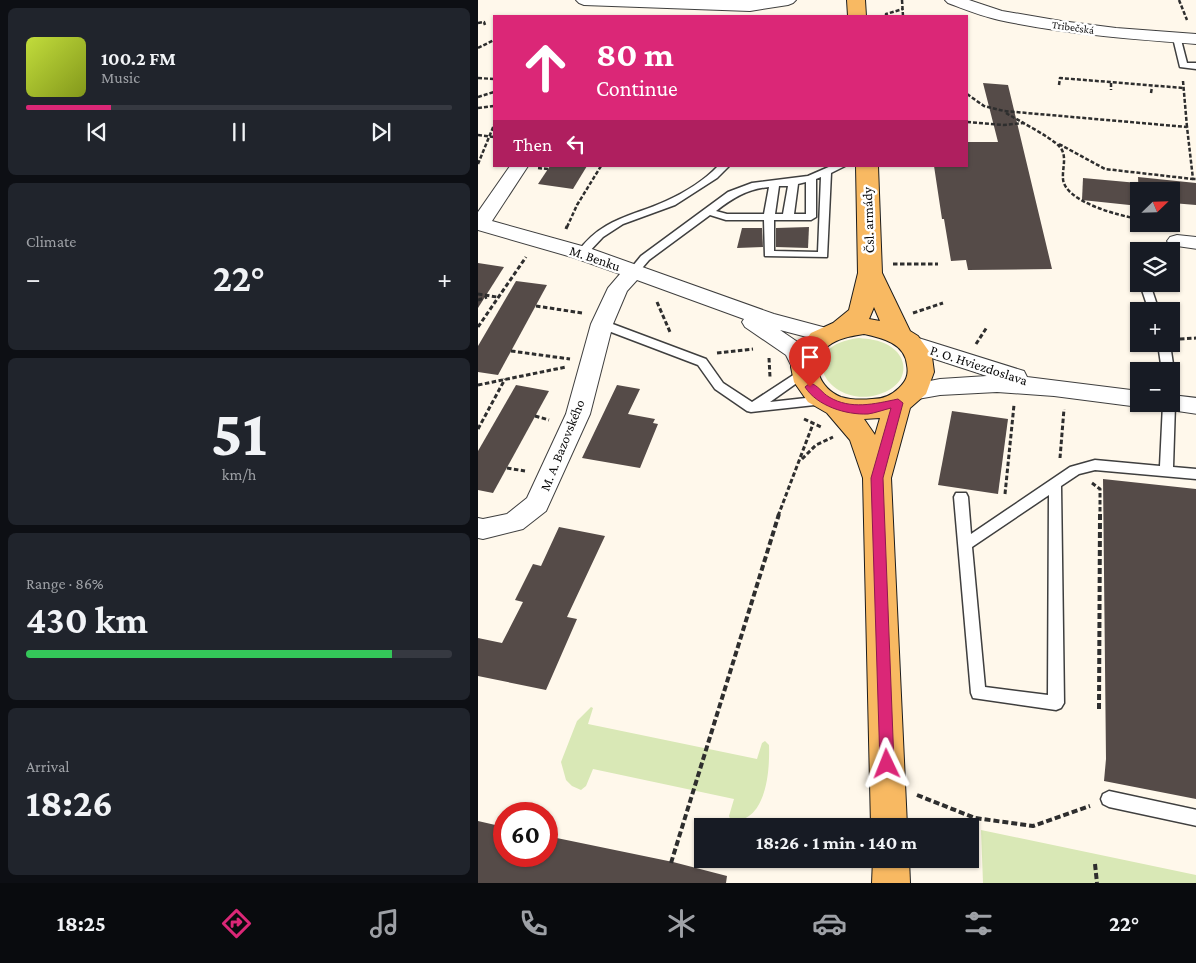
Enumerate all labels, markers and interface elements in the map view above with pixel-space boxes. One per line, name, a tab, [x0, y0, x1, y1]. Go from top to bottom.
street label: Tribečská	[1051, 18, 1095, 36]
icon: ahead	[513, 35, 578, 100]
text: 80 m	[596, 35, 674, 74]
text: 100.2 FM	[101, 48, 176, 69]
text: Music	[101, 69, 140, 86]
text: Continue	[596, 76, 678, 101]
icon: previous	[83, 118, 111, 146]
icon: pause	[225, 118, 253, 146]
icon: next	[367, 118, 395, 146]
icon: left	[562, 130, 590, 158]
text: Then	[513, 134, 552, 155]
north arrow	[1130, 182, 1180, 232]
map controls	[1130, 182, 1180, 412]
street label: Čsl. armády	[859, 186, 877, 253]
text: Climate	[26, 233, 76, 250]
street label: M. Benku	[567, 242, 623, 274]
button: layers	[1130, 242, 1180, 292]
text: 22°	[213, 257, 265, 299]
text: −	[26, 263, 41, 294]
text: +	[437, 263, 452, 294]
button: +	[1130, 302, 1180, 352]
pin	[789, 336, 831, 387]
street label: P. O. Hviezdoslava	[928, 342, 1030, 388]
icon: arrive	[796, 343, 824, 371]
button: −	[1130, 362, 1180, 412]
text: 51	[211, 397, 267, 469]
street label: M. A. Bazovského	[536, 397, 588, 493]
text: km/h	[222, 466, 256, 483]
text: Range · 86%	[26, 575, 103, 592]
text: 430 km	[26, 599, 148, 641]
position arrow	[860, 737, 912, 789]
text: Arrival	[26, 758, 70, 775]
text: 18:26	[26, 782, 113, 824]
speed limit sign: 60	[493, 802, 558, 867]
text: 18:26 · 1 min · 140 m	[756, 832, 917, 853]
icon: directions	[219, 906, 254, 941]
icon: music	[367, 906, 402, 941]
icon: phone	[516, 906, 551, 941]
icon: climate	[664, 906, 699, 941]
icon: car	[812, 906, 847, 941]
icon: filters	[961, 906, 996, 941]
text: 18:25	[57, 911, 106, 936]
text: 22°	[1109, 911, 1139, 936]

